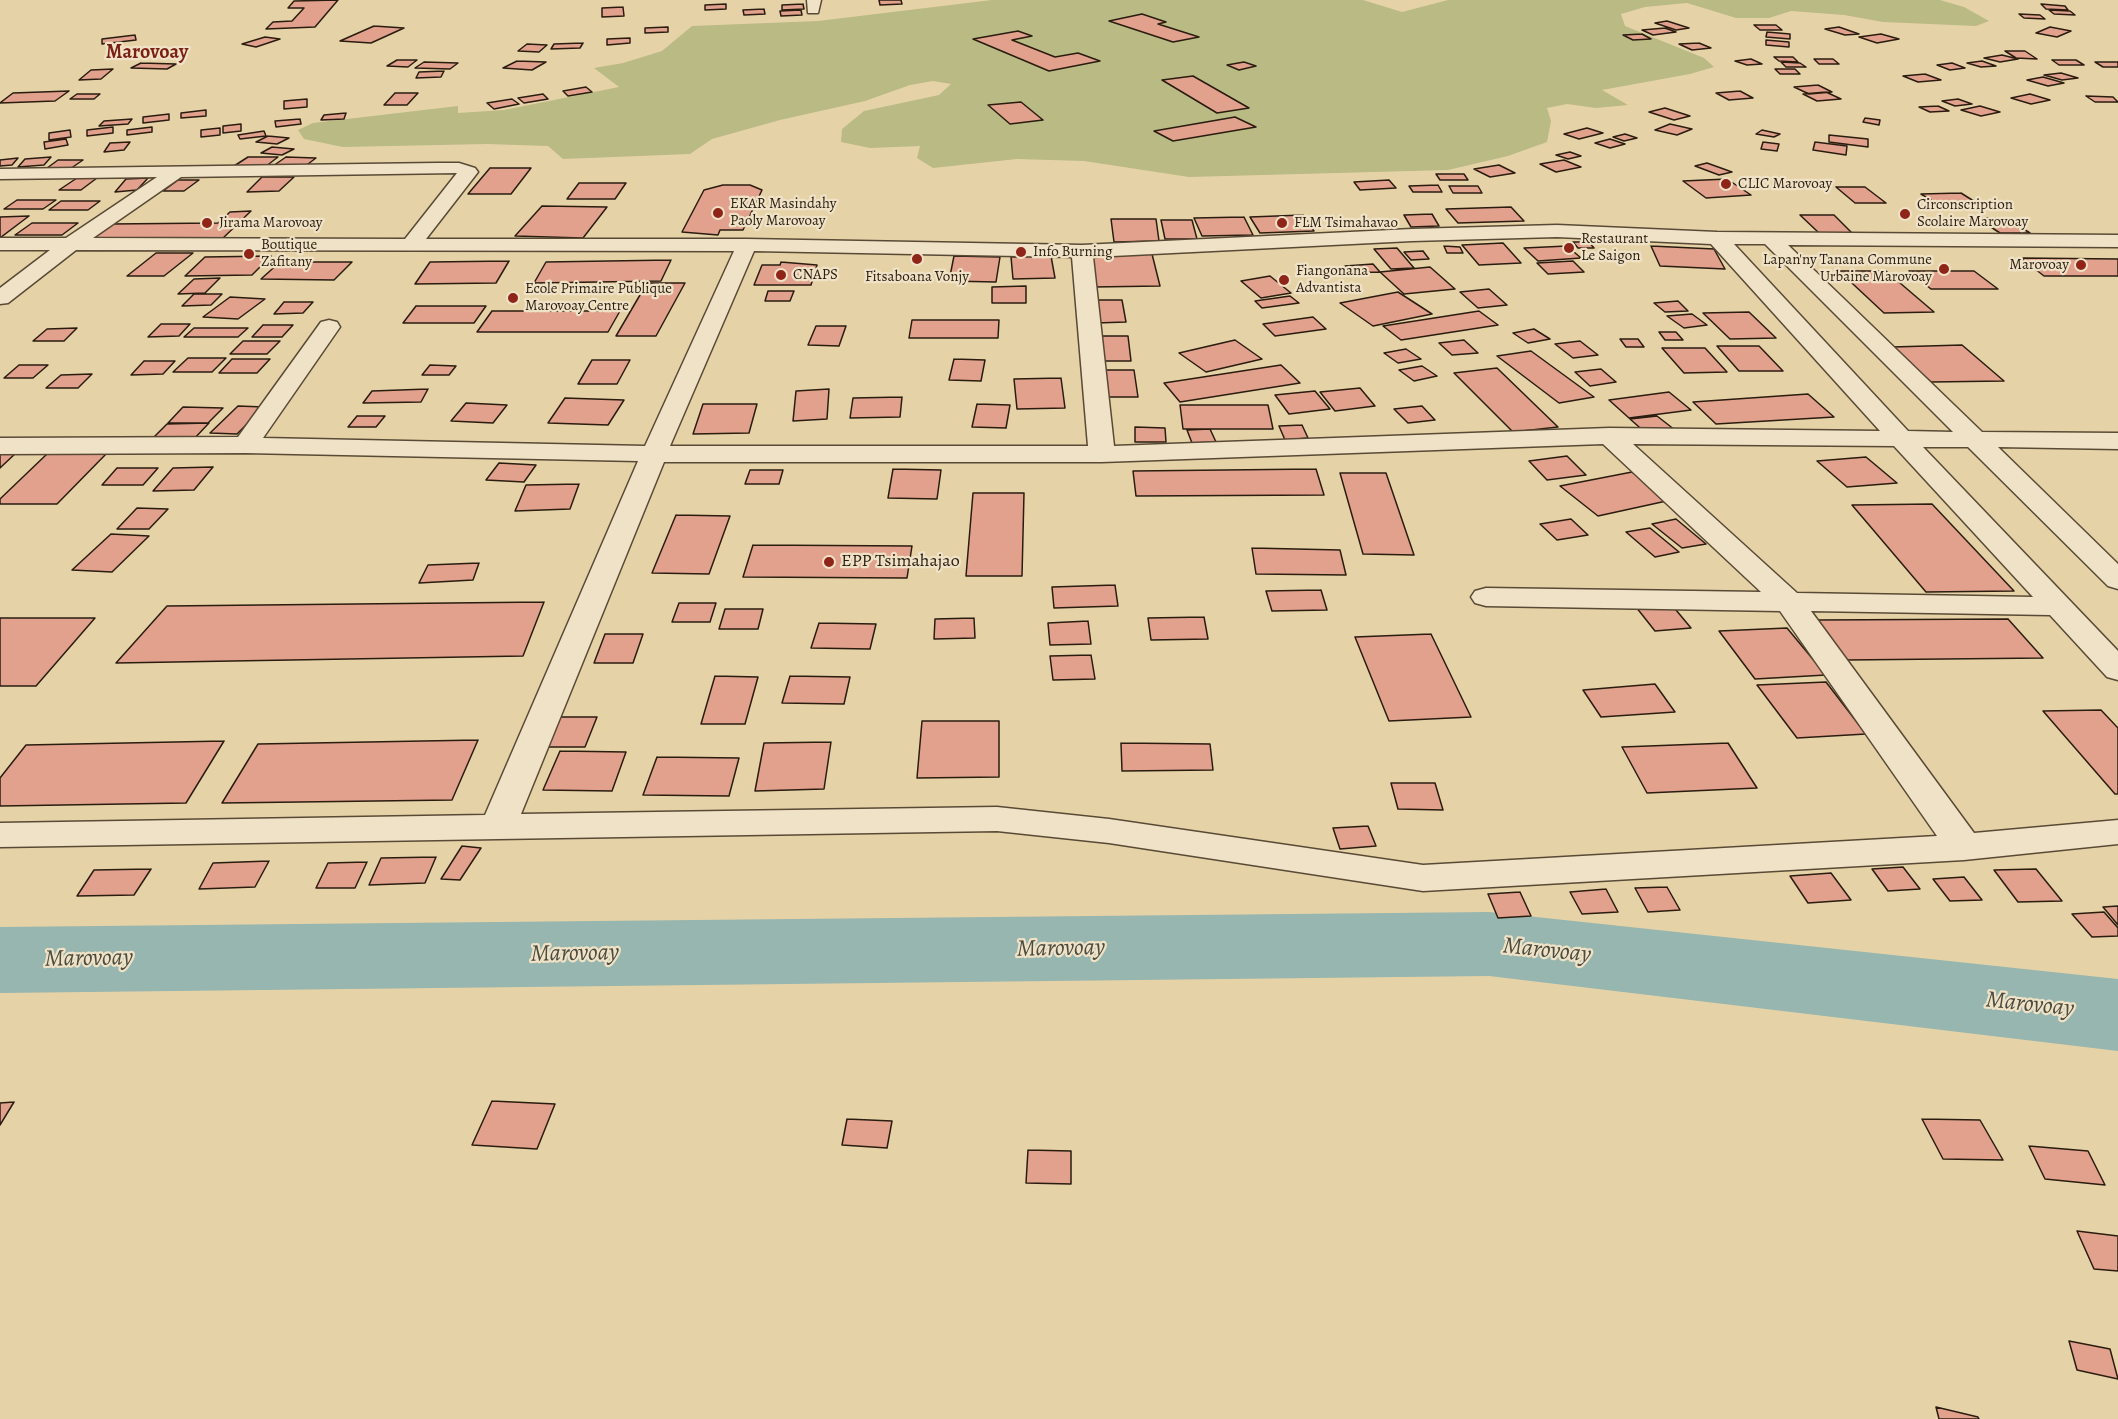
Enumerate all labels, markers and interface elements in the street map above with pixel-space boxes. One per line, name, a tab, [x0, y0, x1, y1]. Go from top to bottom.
district label: Marovoay	[106, 41, 188, 65]
place label: CLIC Marovoay	[1738, 175, 1832, 193]
marker: CLIC Marovoay	[1719, 177, 1733, 191]
place label: EKAR Masindahy Paoly Marovoay	[730, 195, 836, 230]
place label: Circonscription Scolaire Marovoay	[1917, 196, 2028, 231]
marker: EKAR Masindahy Paoly Marovoay	[711, 206, 725, 220]
marker: Circonscription Scolaire Marovoay	[1898, 207, 1912, 221]
place label: Jirama Marovoay	[219, 214, 323, 232]
place label: FLM Tsimahavao	[1294, 214, 1398, 232]
marker: Jirama Marovoay	[200, 216, 214, 230]
marker: FLM Tsimahavao	[1275, 216, 1289, 230]
place label: Restaurant Le Saigon	[1581, 230, 1648, 265]
place label: Boutique Zafitany	[261, 236, 317, 271]
marker: Restaurant Le Saigon	[1562, 241, 1576, 255]
place label: Info Burning	[1033, 243, 1113, 261]
marker: Info Burning	[1014, 245, 1028, 259]
marker: Boutique Zafitany	[242, 247, 256, 261]
place label: Lapan'ny Tanana Commune Urbaine Marovoay	[1763, 251, 1932, 286]
marker: Fitsaboana Vonjy	[910, 252, 924, 266]
place label: Marovoay	[2009, 256, 2069, 274]
marker: Marovoay	[2074, 258, 2088, 272]
place label: Fiangonana Advantista	[1296, 262, 1368, 297]
marker: Lapan'ny Tanana Commune Urbaine Marovoay	[1937, 262, 1951, 276]
place label: CNAPS	[793, 266, 838, 284]
marker: CNAPS	[774, 268, 788, 282]
place label: Fitsaboana Vonjy	[865, 268, 969, 286]
marker: Fiangonana Advantista	[1277, 273, 1291, 287]
place label: Ecole Primaire Publique Marovoay Centre	[525, 280, 672, 315]
marker: Ecole Primaire Publique Marovoay Centre	[506, 291, 520, 305]
place label: EPP Tsimahajao	[841, 551, 960, 573]
marker: EPP Tsimahajao	[822, 555, 836, 569]
water label: Marovoay	[1501, 932, 1593, 970]
water label: Marovoay	[1016, 934, 1106, 964]
water label: Marovoay	[530, 939, 620, 969]
water label: Marovoay	[44, 944, 134, 974]
water label: Marovoay	[1984, 986, 2076, 1024]

